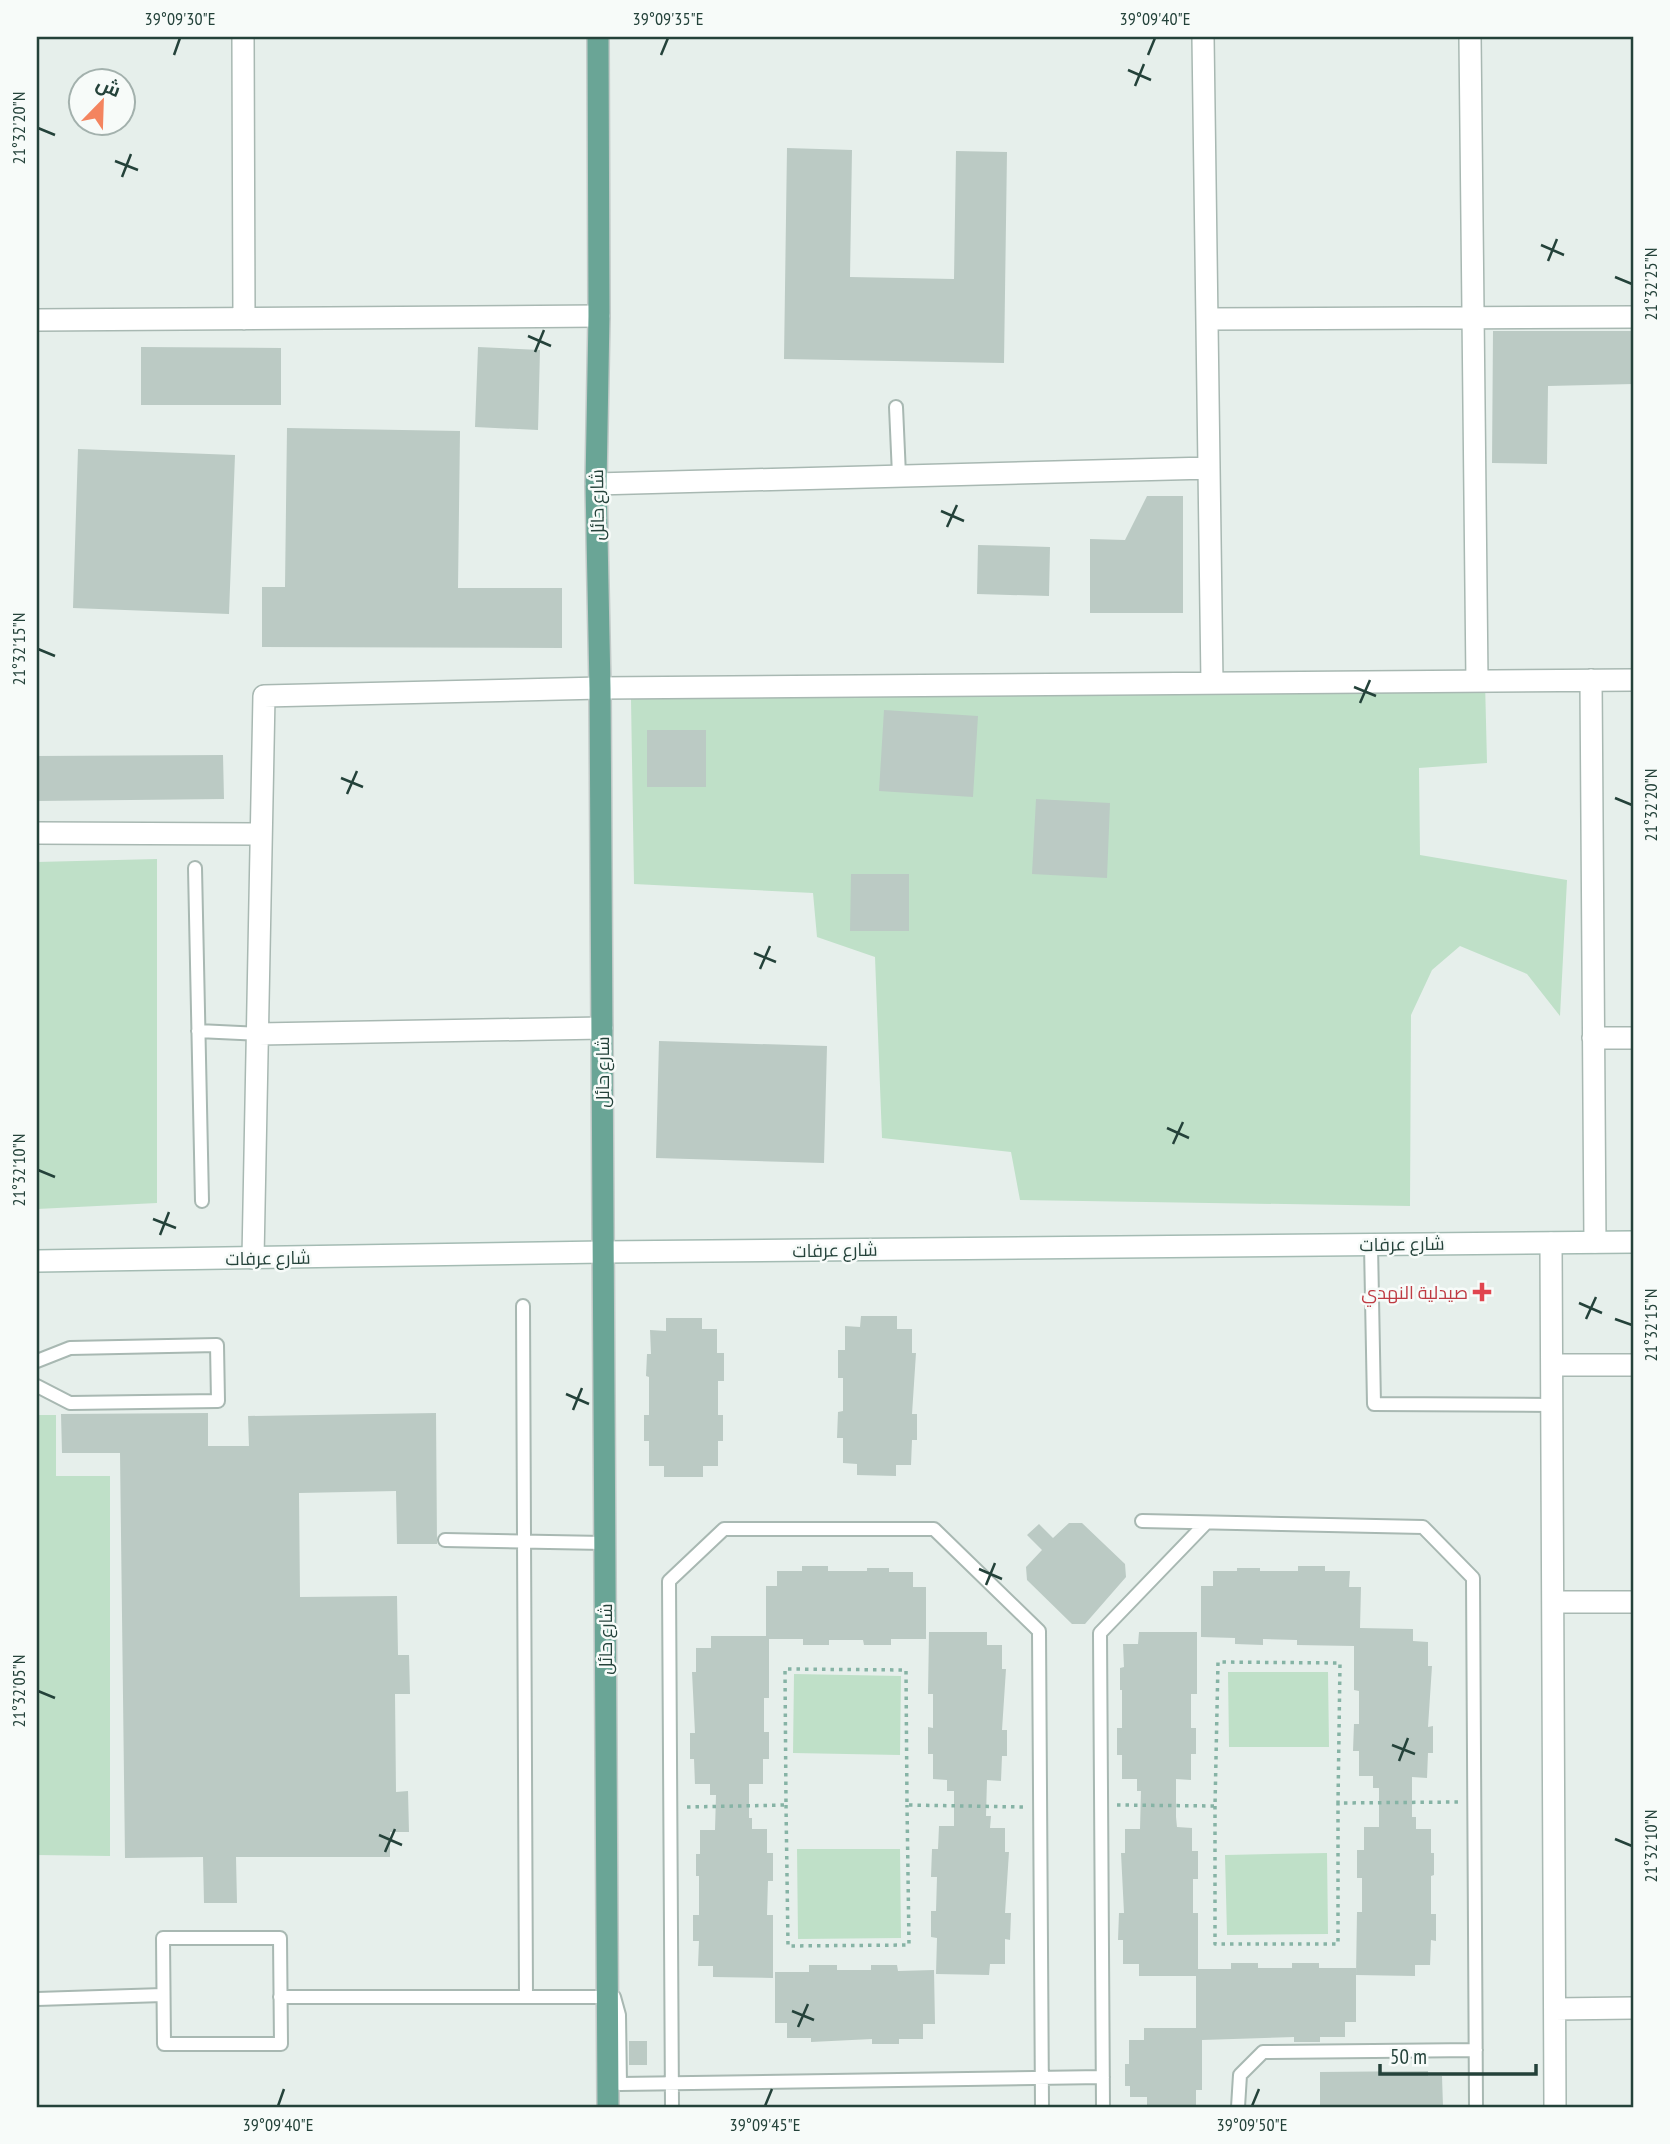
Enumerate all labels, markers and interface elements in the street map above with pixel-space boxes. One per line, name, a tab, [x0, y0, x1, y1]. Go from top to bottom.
text: 39°09'30"E	[145, 7, 215, 30]
text: 39°09'35"E	[633, 7, 703, 30]
text: 39°09'40"E	[1120, 7, 1190, 30]
north arrow	[66, 66, 136, 136]
text: ش	[93, 71, 125, 102]
text: 21°32'20"N	[7, 92, 30, 164]
text: 21°32'25"N	[1639, 248, 1662, 320]
street label: شارع حائل	[585, 469, 610, 541]
text: 21°32'15"N	[7, 613, 30, 685]
text: 21°32'20"N	[1639, 769, 1662, 841]
street label: شارع حائل	[591, 1036, 615, 1108]
text: 21°32'10"N	[7, 1134, 30, 1206]
street label: شارع عرفات	[1359, 1232, 1445, 1257]
street label: شارع عرفات	[792, 1238, 878, 1263]
street label: شارع عرفات	[225, 1246, 311, 1271]
place label: صيدلية النهدي	[1361, 1281, 1468, 1307]
marker: صيدلية النهدي	[1474, 1284, 1490, 1300]
text: 21°32'15"N	[1639, 1289, 1662, 1361]
street label: شارع حائل	[594, 1603, 618, 1675]
text: 21°32'05"N	[7, 1655, 30, 1727]
text: 21°32'10"N	[1639, 1810, 1662, 1882]
scale bar	[1380, 2032, 1535, 2076]
text: 50 m	[1390, 2043, 1427, 2070]
text: 39°09'40"E	[243, 2113, 313, 2136]
text: 39°09'45"E	[730, 2113, 800, 2136]
text: 39°09'50"E	[1217, 2113, 1287, 2136]

